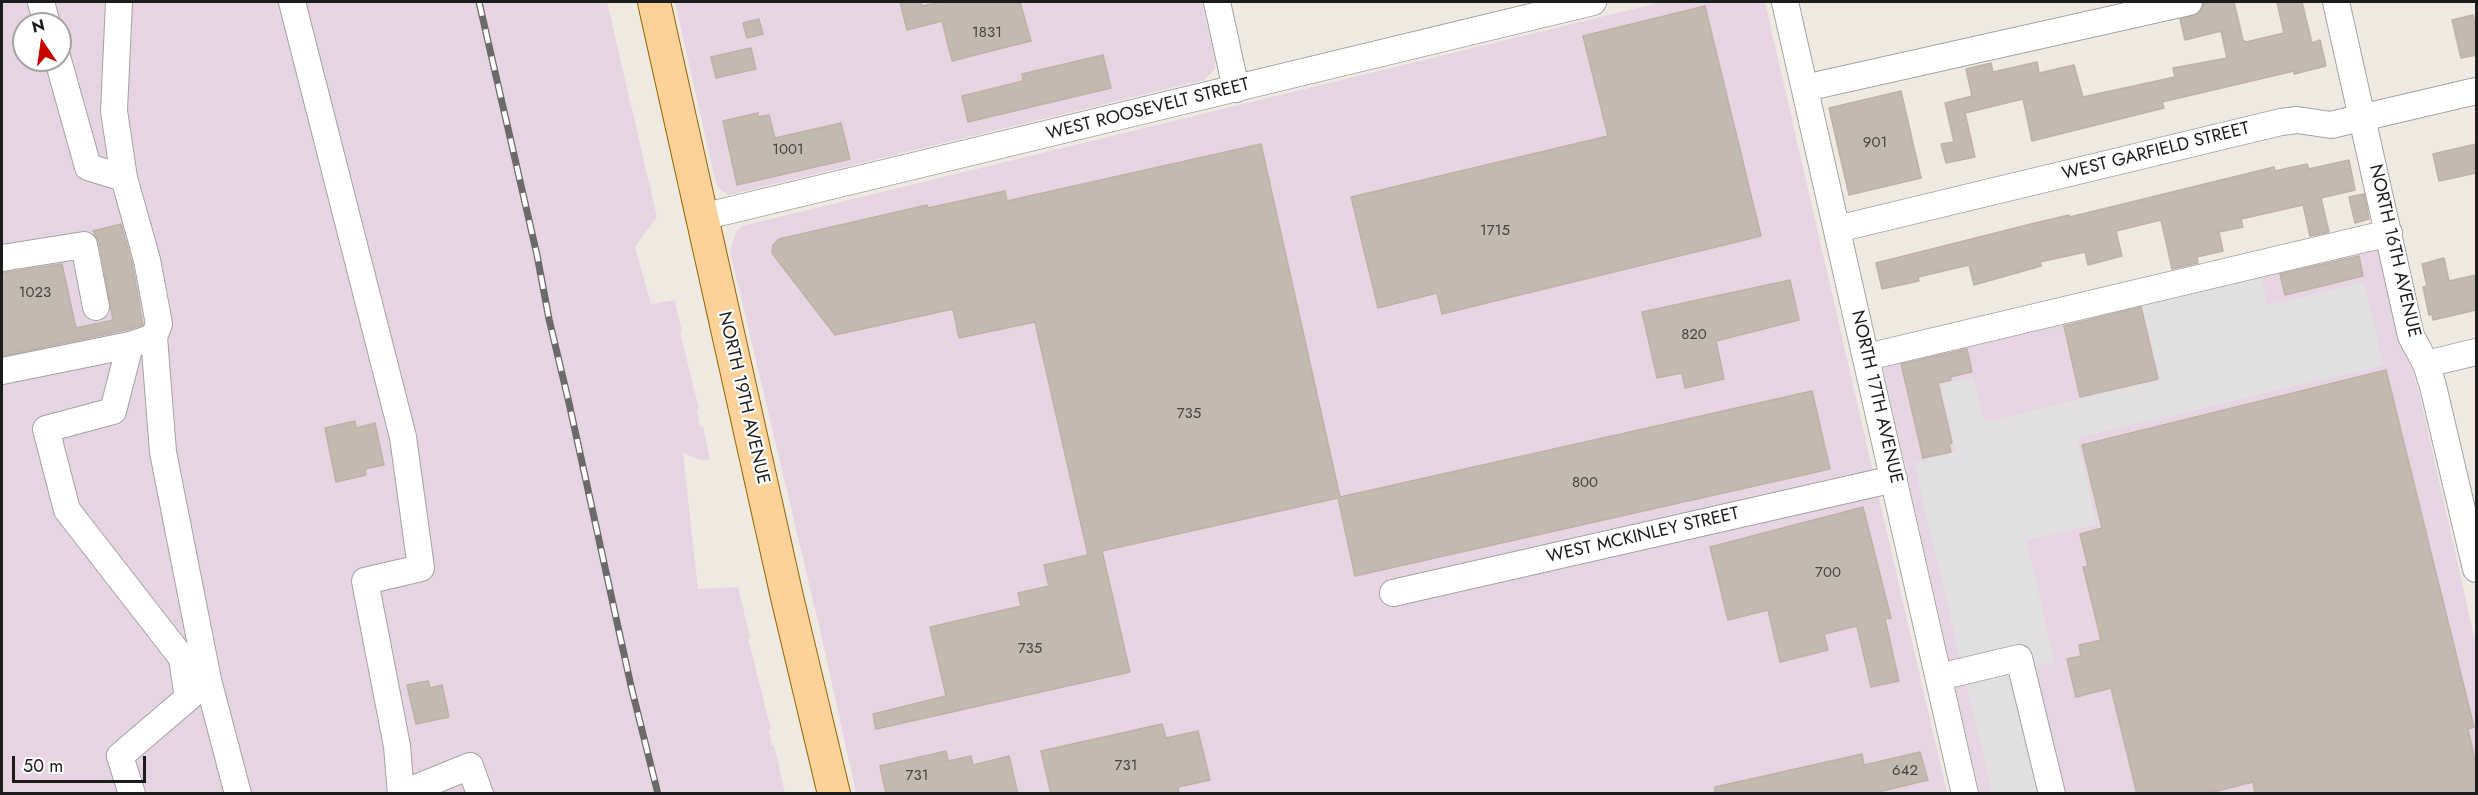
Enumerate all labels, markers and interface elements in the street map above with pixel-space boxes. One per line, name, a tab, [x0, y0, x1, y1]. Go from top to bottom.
north arrow	[12, 12, 72, 72]
text: N	[30, 13, 47, 39]
house number: 1831	[972, 24, 1002, 42]
street label: WEST ROOSEVELT STREET	[1044, 74, 1252, 146]
street label: WEST GARFIELD STREET	[2060, 118, 2252, 186]
house number: 901	[1863, 134, 1887, 152]
house number: 1001	[772, 141, 804, 159]
street label: NORTH 16TH AVENUE	[2364, 162, 2424, 340]
house number: 1715	[1480, 222, 1510, 240]
house number: 1023	[19, 284, 51, 302]
street label: NORTH 17TH AVENUE	[1846, 308, 1906, 486]
street label: NORTH 19TH AVENUE	[713, 310, 773, 486]
house number: 820	[1681, 326, 1707, 344]
house number: 735	[1177, 405, 1201, 423]
house number: 800	[1572, 474, 1598, 492]
street label: WEST MCKINLEY STREET	[1545, 503, 1741, 569]
house number: 700	[1815, 564, 1841, 582]
house number: 735	[1018, 640, 1042, 658]
scale bar	[15, 744, 148, 782]
text: 50 m	[23, 753, 63, 779]
house number: 731	[1115, 757, 1137, 775]
house number: 642	[1892, 762, 1918, 780]
house number: 731	[906, 767, 928, 785]

